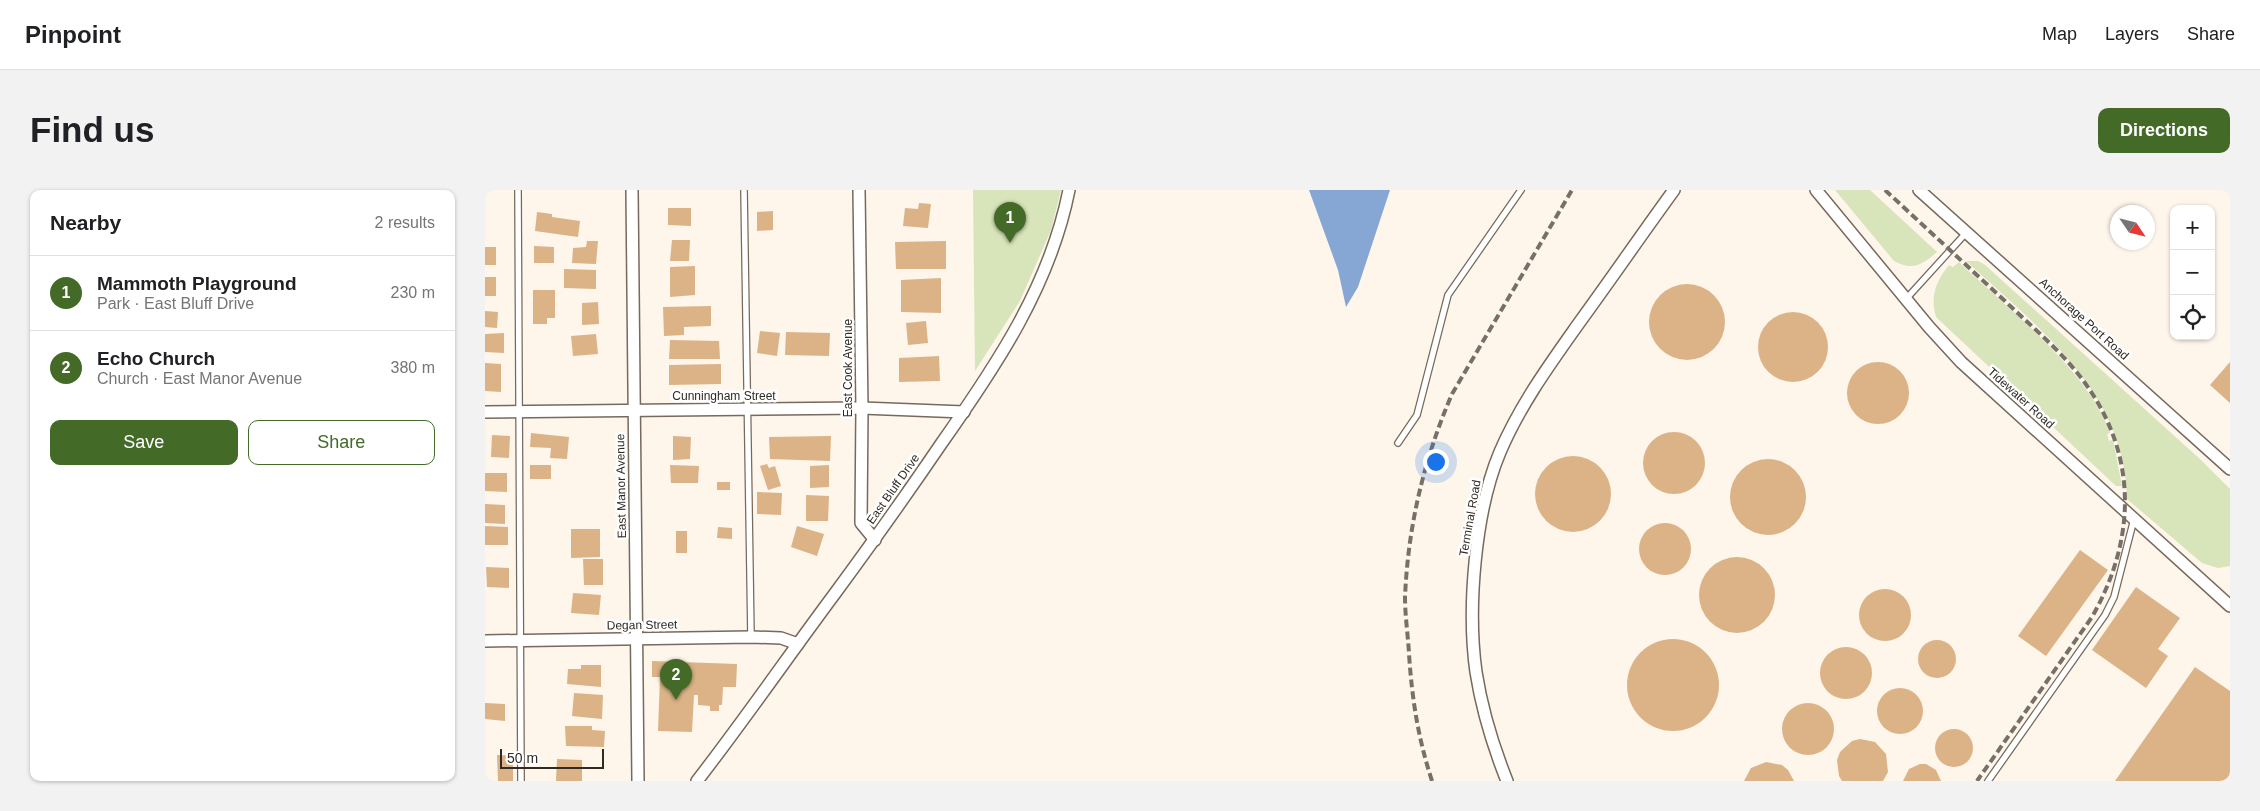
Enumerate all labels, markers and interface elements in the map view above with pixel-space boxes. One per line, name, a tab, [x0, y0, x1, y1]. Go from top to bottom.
text: Pinpoint	[25, 21, 121, 48]
text: Map	[2042, 24, 2077, 44]
text: Layers	[2105, 24, 2159, 44]
text: Share	[2187, 24, 2235, 44]
button: Directions	[2098, 108, 2230, 153]
text: Find us	[30, 110, 154, 149]
pin: 1	[994, 202, 1026, 243]
north arrow	[2110, 205, 2155, 250]
map controls	[2170, 205, 2215, 340]
button: +	[2170, 205, 2215, 250]
text: Nearby	[50, 211, 121, 234]
text: 2 results	[375, 214, 435, 231]
button: −	[2170, 250, 2215, 295]
text: Mammoth Playground	[97, 273, 297, 294]
street label: Anchorage Port Road	[2036, 275, 2132, 363]
text: 1	[62, 284, 70, 301]
text: 230 m	[391, 284, 435, 301]
text: Park · East Bluff Drive	[97, 295, 254, 312]
button: locate	[2170, 295, 2215, 340]
street label: East Cook Avenue	[841, 318, 855, 417]
text: Echo Church	[97, 348, 215, 369]
text: 2	[62, 359, 70, 376]
text: 380 m	[391, 359, 435, 376]
street label: Tidewater Road	[1985, 365, 2057, 431]
text: Church · East Manor Avenue	[97, 370, 302, 387]
street label: Cunningham Street	[672, 389, 776, 403]
button: Save	[50, 420, 238, 465]
button: Share	[248, 420, 435, 465]
street label: East Manor Avenue	[613, 433, 629, 538]
your location	[1423, 449, 1449, 475]
street label: East Bluff Drive	[864, 451, 923, 527]
street label: Terminal Road	[1456, 479, 1484, 557]
street label: Degan Street	[607, 617, 678, 633]
pin: 2	[660, 659, 692, 700]
scale bar	[500, 746, 604, 769]
text: 50 m	[507, 750, 538, 766]

